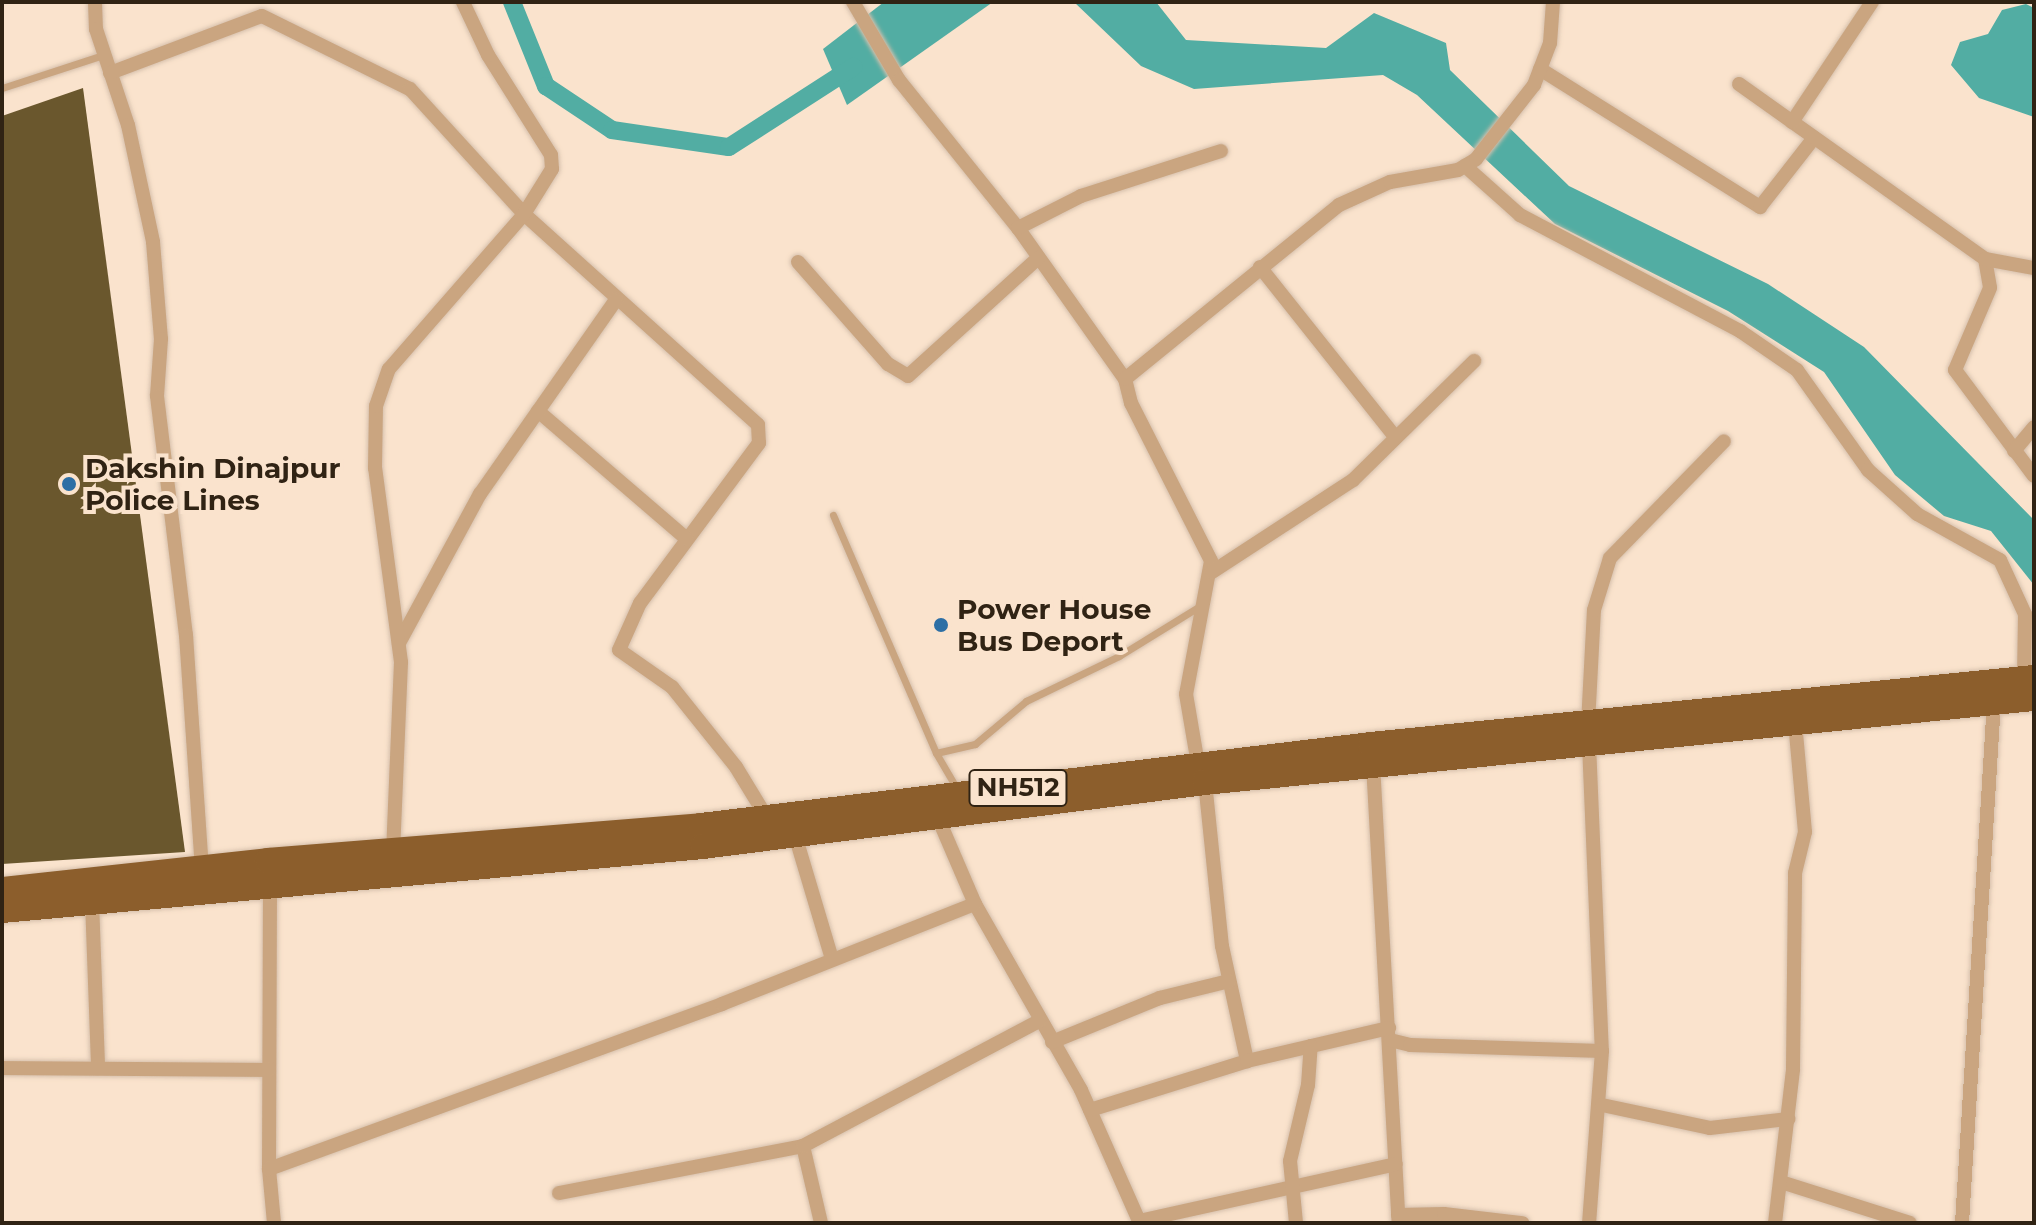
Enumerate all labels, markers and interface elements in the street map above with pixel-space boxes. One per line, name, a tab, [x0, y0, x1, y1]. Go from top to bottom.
place label: Dakshin Dinajpur Police Lines	[85, 451, 341, 517]
marker: Dakshin Dinajpur Police Lines	[60, 475, 78, 493]
place label: Power House Bus Deport	[957, 592, 1151, 658]
marker: Power House Bus Deport	[932, 616, 950, 634]
road number: NH512	[968, 766, 1068, 810]

